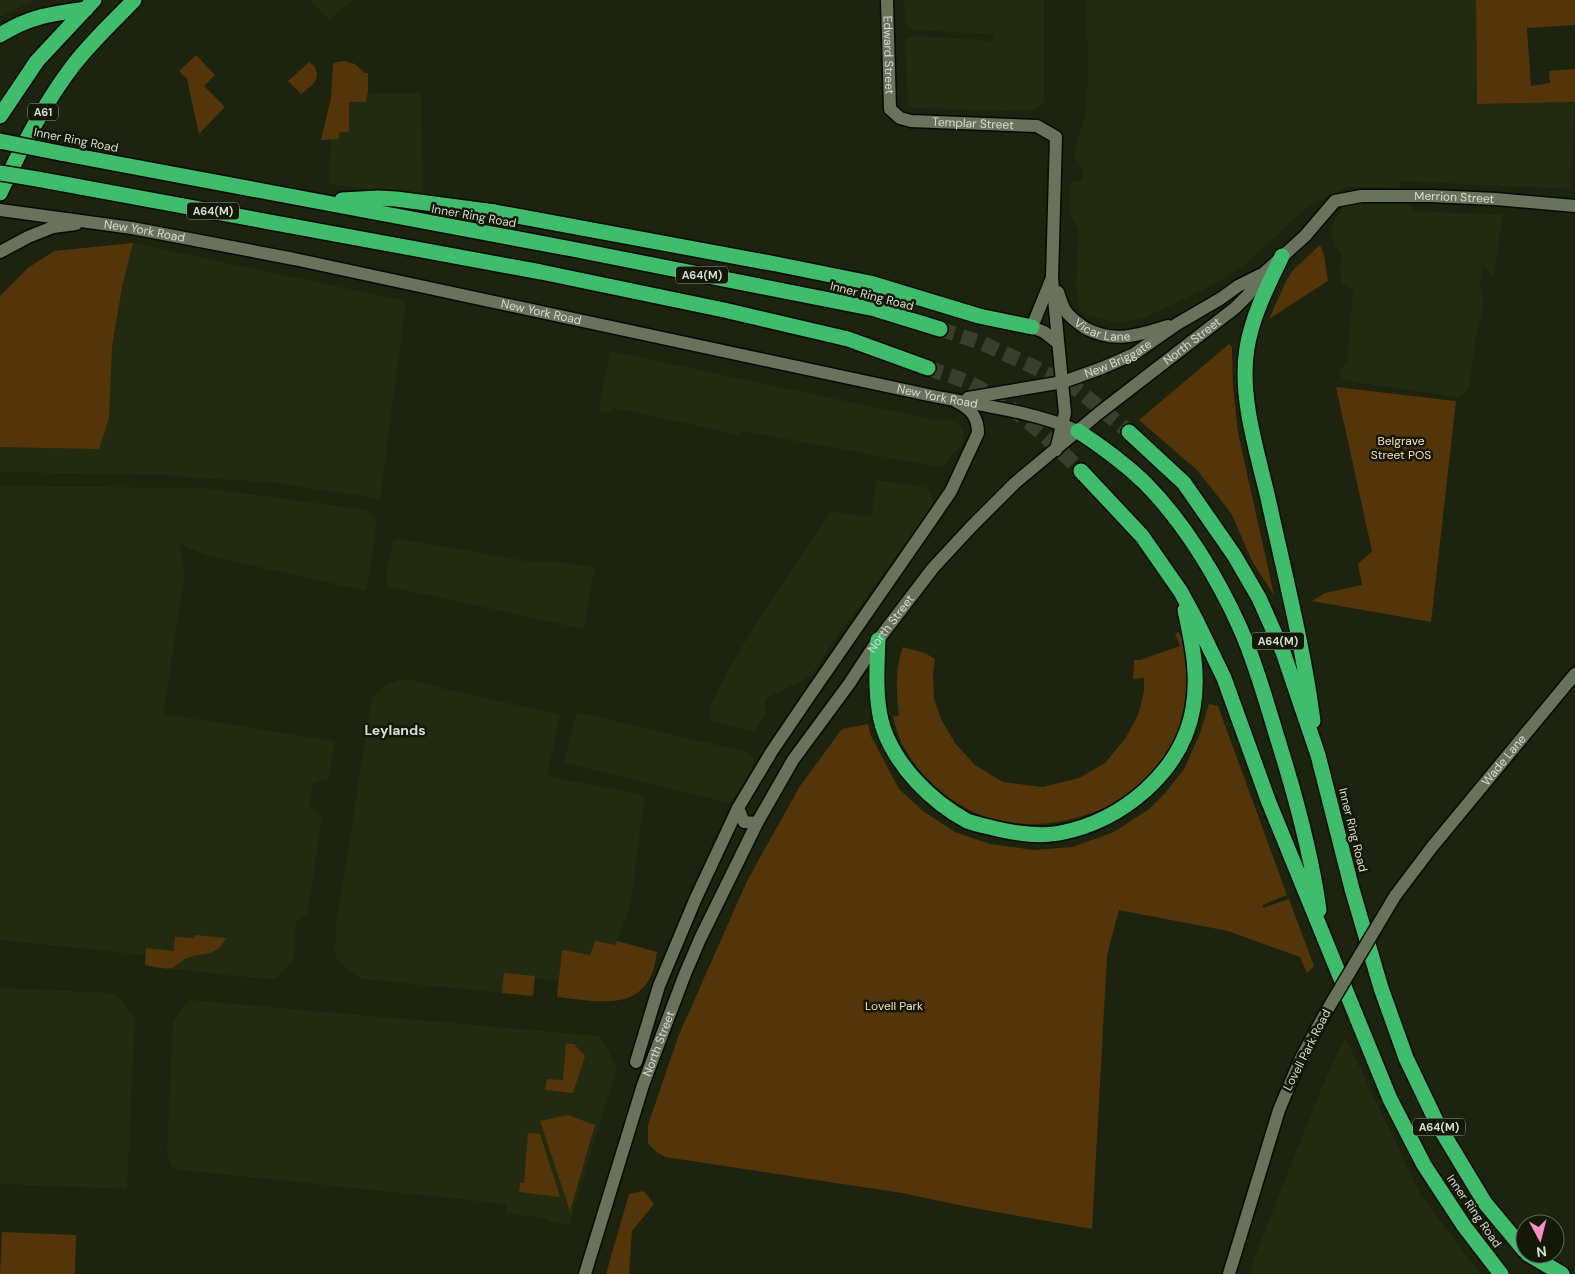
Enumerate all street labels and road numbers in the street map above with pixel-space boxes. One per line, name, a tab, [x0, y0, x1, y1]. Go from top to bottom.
street label: Edward Street	[879, 15, 898, 95]
road number: A61	[28, 104, 58, 120]
street label: Templar Street	[932, 114, 1014, 133]
street label: Inner Ring Road	[32, 124, 120, 156]
street label: Merrion Street	[1414, 188, 1495, 207]
street label: Inner Ring Road	[430, 201, 518, 231]
road number: A64(M)	[187, 202, 239, 220]
street label: New York Road	[103, 216, 186, 246]
road number: A64(M)	[676, 266, 728, 284]
street label: Inner Ring Road	[828, 278, 916, 314]
street label: New York Road	[499, 296, 583, 328]
street label: North Street	[1160, 314, 1224, 369]
street label: Vicar Lane	[1071, 315, 1131, 345]
street label: New Briggate	[1082, 336, 1155, 382]
street label: New York Road	[895, 380, 979, 412]
street label: North Street	[864, 591, 918, 656]
road number: A64(M)	[1252, 632, 1304, 649]
street label: Wade Lane	[1478, 731, 1530, 789]
street label: Inner Ring Road	[1335, 786, 1371, 874]
street label: Lovell Park Road	[1280, 1007, 1334, 1093]
street label: North Street	[639, 1008, 678, 1079]
road number: A64(M)	[1413, 1118, 1465, 1136]
street label: Inner Ring Road	[1443, 1171, 1505, 1251]

